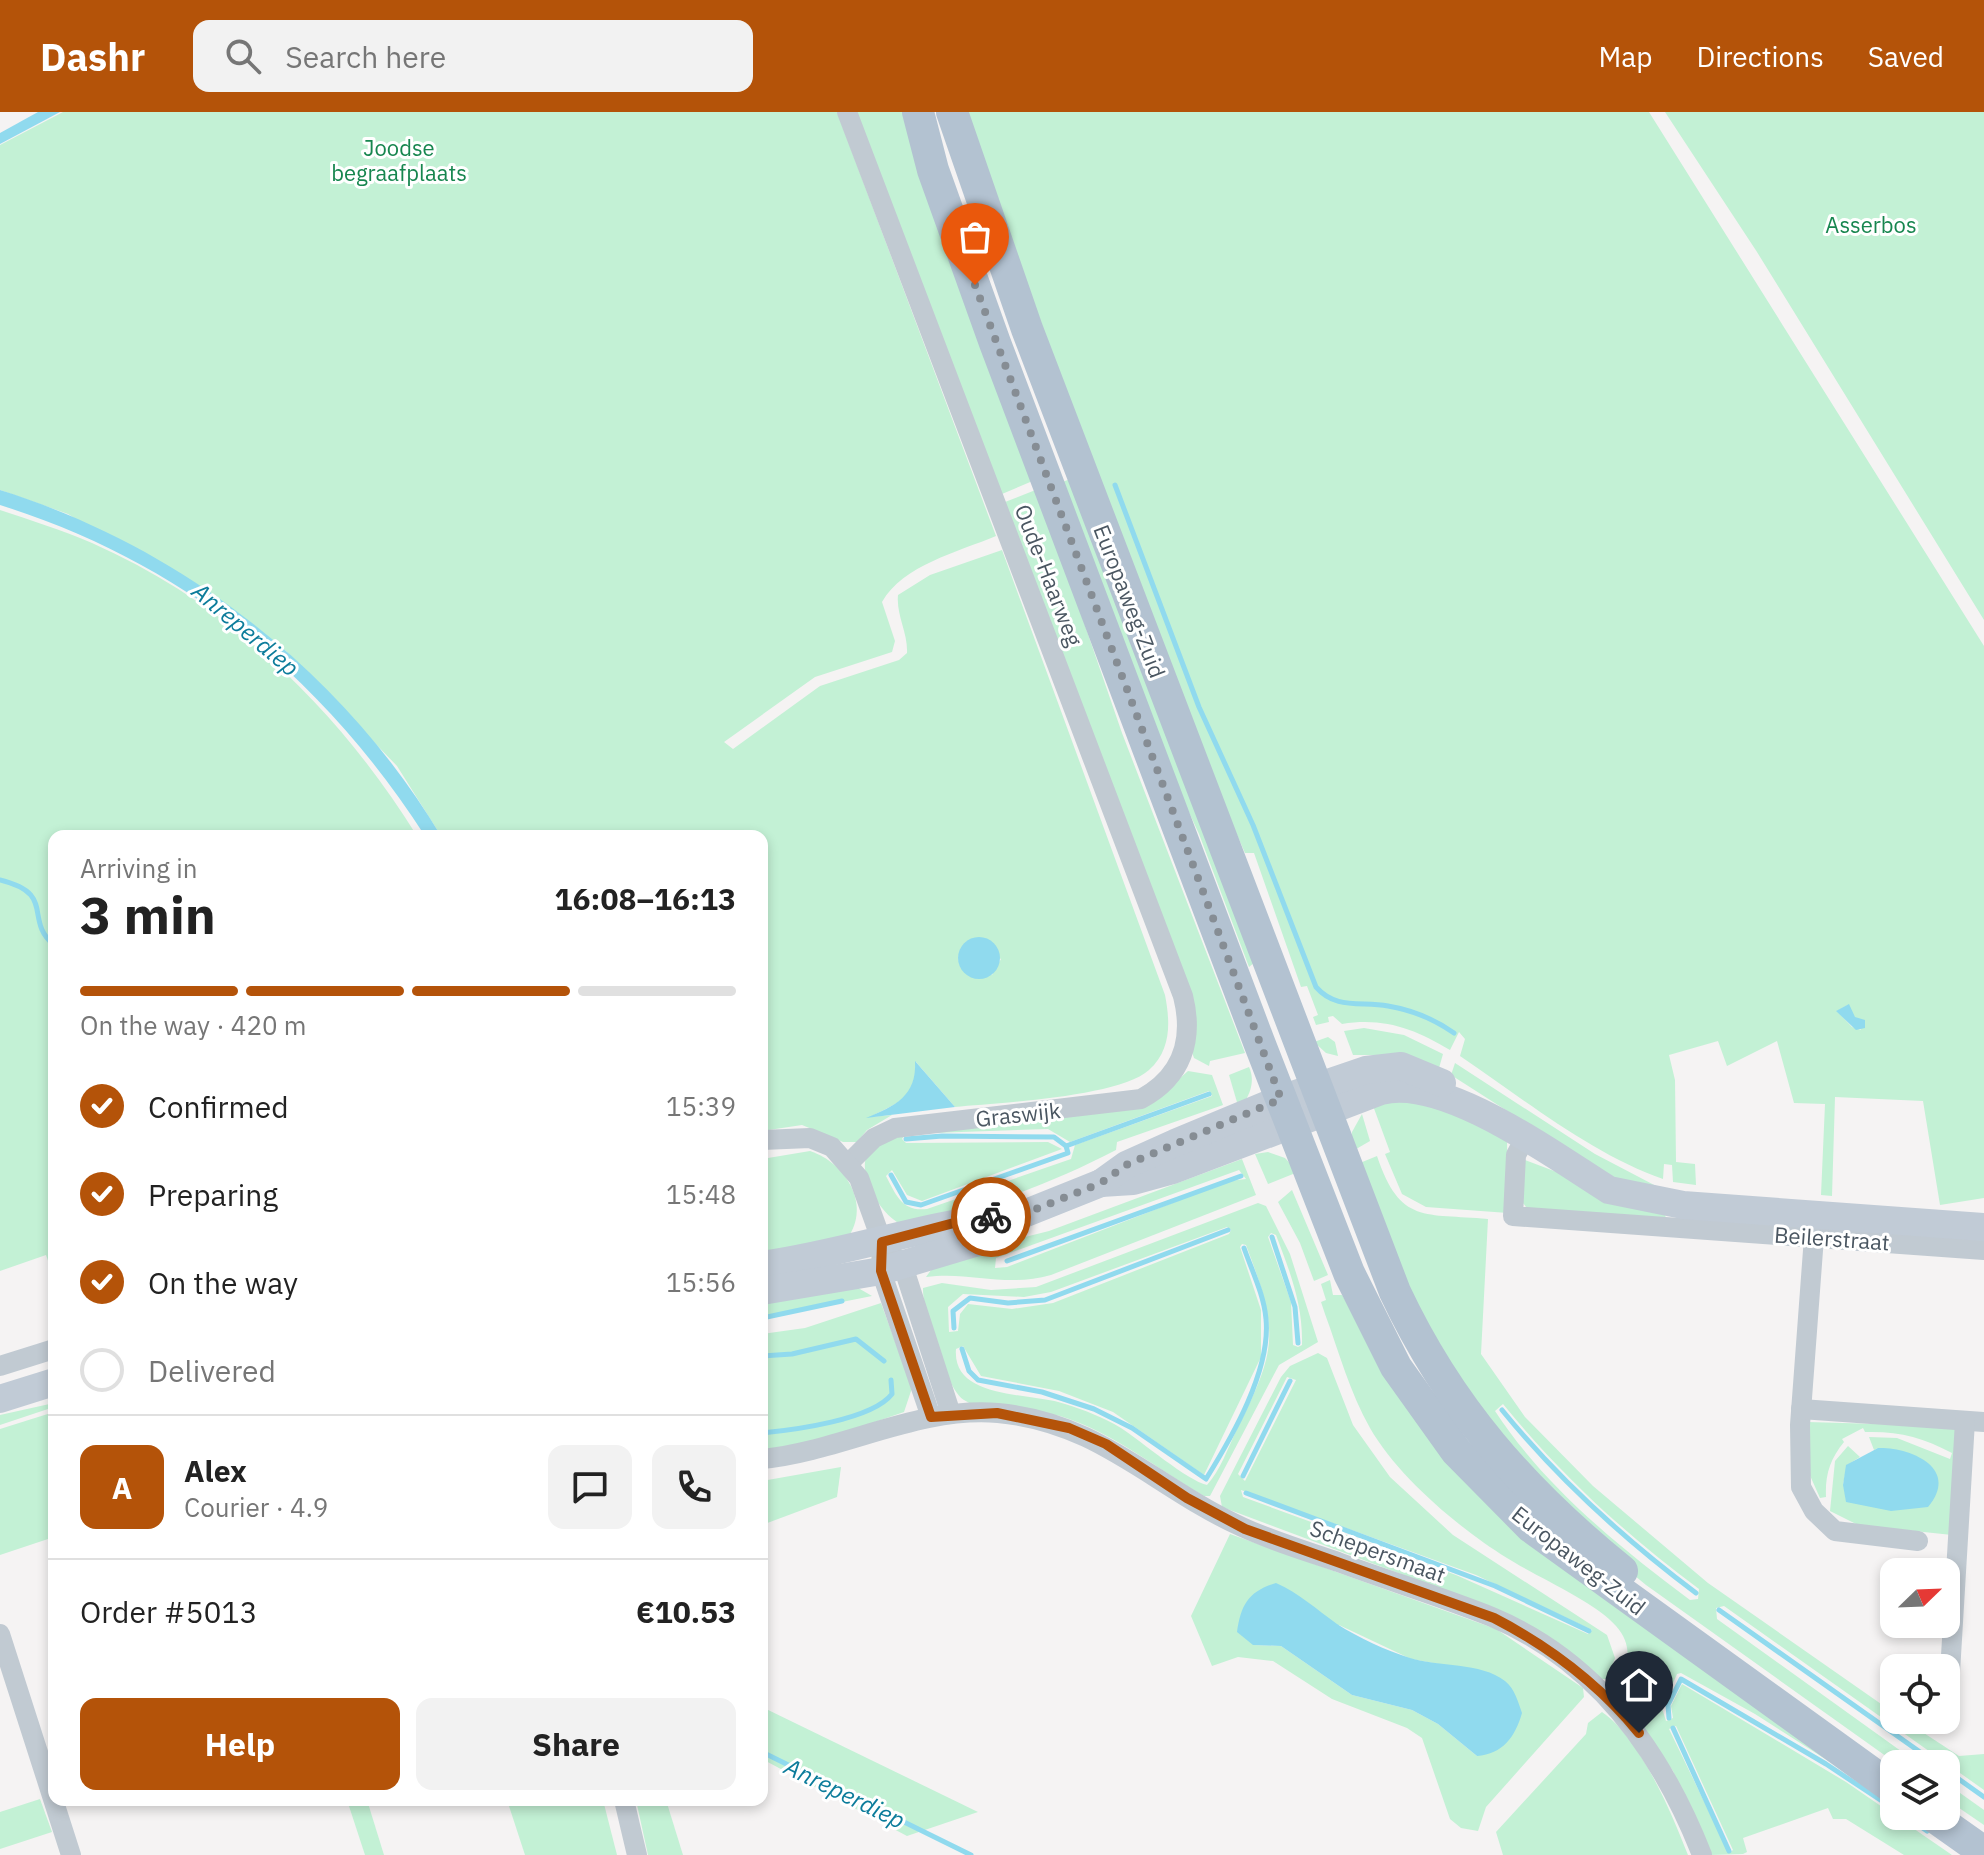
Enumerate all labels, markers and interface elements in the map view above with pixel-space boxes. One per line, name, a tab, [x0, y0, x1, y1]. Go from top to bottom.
search box	[193, 20, 753, 92]
text: Dashr	[40, 32, 145, 81]
icon: search	[221, 34, 265, 78]
text: Search here	[285, 37, 446, 76]
text: Map	[1598, 38, 1652, 75]
text: Directions	[1696, 38, 1824, 75]
text: Saved	[1868, 38, 1944, 75]
park label: Joodse begraafplaats	[331, 133, 467, 187]
pin	[941, 203, 1009, 285]
park label: Asserbos	[1825, 210, 1917, 239]
icon: bag	[953, 215, 997, 259]
street label: Oude-Haarweg	[1009, 500, 1089, 650]
street label: Europaweg-Zuid	[1087, 520, 1173, 682]
water label: Anreperdiep	[185, 574, 306, 683]
text: Arriving in	[80, 851, 197, 885]
text: 16:08–16:13	[555, 879, 736, 918]
text: 3 min	[80, 881, 216, 948]
text: On the way · 420 m	[80, 1008, 306, 1042]
icon: check	[80, 1084, 124, 1128]
text: Confirmed	[148, 1087, 289, 1126]
text: 15:39	[666, 1089, 736, 1123]
street label: Graswijk	[974, 1095, 1062, 1133]
icon: check	[80, 1172, 124, 1216]
text: Preparing	[148, 1175, 278, 1214]
text: 15:48	[666, 1177, 736, 1211]
courier	[951, 1177, 1031, 1257]
icon: bike	[969, 1195, 1013, 1239]
street label: Beilerstraat	[1773, 1220, 1891, 1256]
icon: check	[80, 1260, 124, 1304]
text: On the way	[148, 1263, 298, 1302]
text: 15:56	[666, 1265, 736, 1299]
text: Delivered	[148, 1351, 276, 1390]
button: chat	[548, 1445, 632, 1529]
button: phone	[652, 1445, 736, 1529]
text: Alex	[184, 1451, 247, 1490]
text: A	[112, 1468, 132, 1507]
text: Courier · 4.9	[184, 1490, 328, 1524]
street label: Europaweg-Zuid	[1506, 1499, 1652, 1621]
street label: Schepersmaat	[1306, 1513, 1450, 1589]
north arrow	[1880, 1558, 1960, 1638]
map controls	[1880, 1558, 1960, 1830]
text: Order #5013	[80, 1592, 257, 1631]
text: €10.53	[636, 1592, 736, 1631]
pin	[1605, 1651, 1673, 1733]
button: locate	[1880, 1654, 1960, 1734]
icon: home	[1617, 1663, 1661, 1707]
button: Help	[80, 1698, 400, 1790]
button: Share	[416, 1698, 736, 1790]
water label: Anreperdiep	[779, 1750, 911, 1836]
button: layers	[1880, 1750, 1960, 1830]

